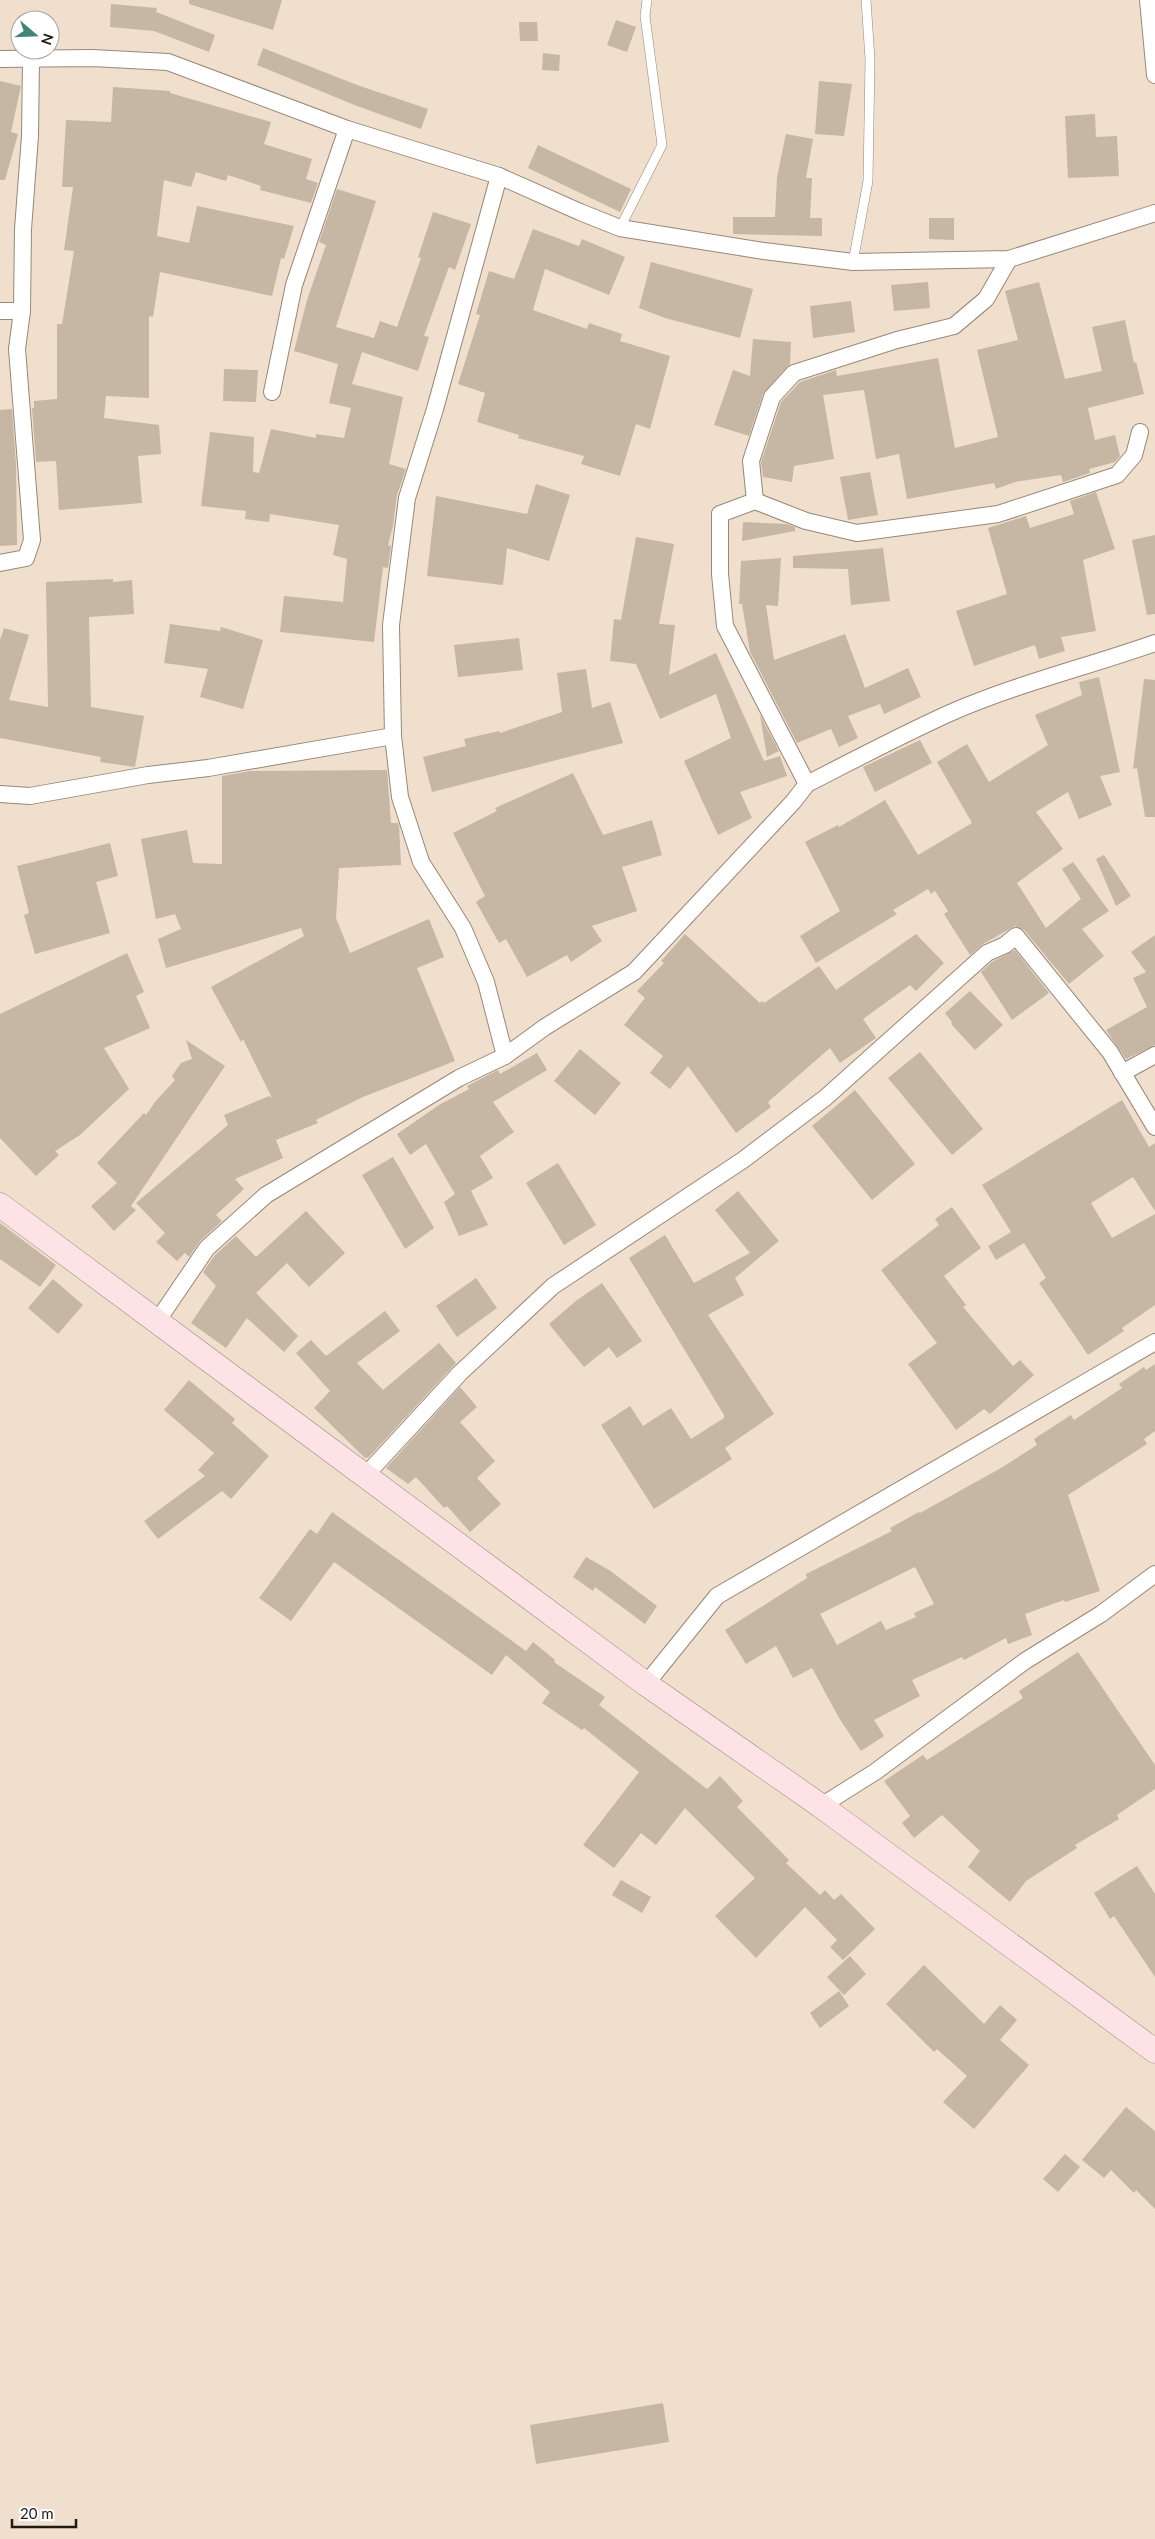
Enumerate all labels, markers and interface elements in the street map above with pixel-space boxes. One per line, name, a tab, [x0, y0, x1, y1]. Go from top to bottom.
north arrow	[10, 10, 60, 60]
text: N	[38, 32, 58, 47]
scale bar	[12, 2496, 76, 2528]
text: 20 m	[20, 2504, 54, 2522]

